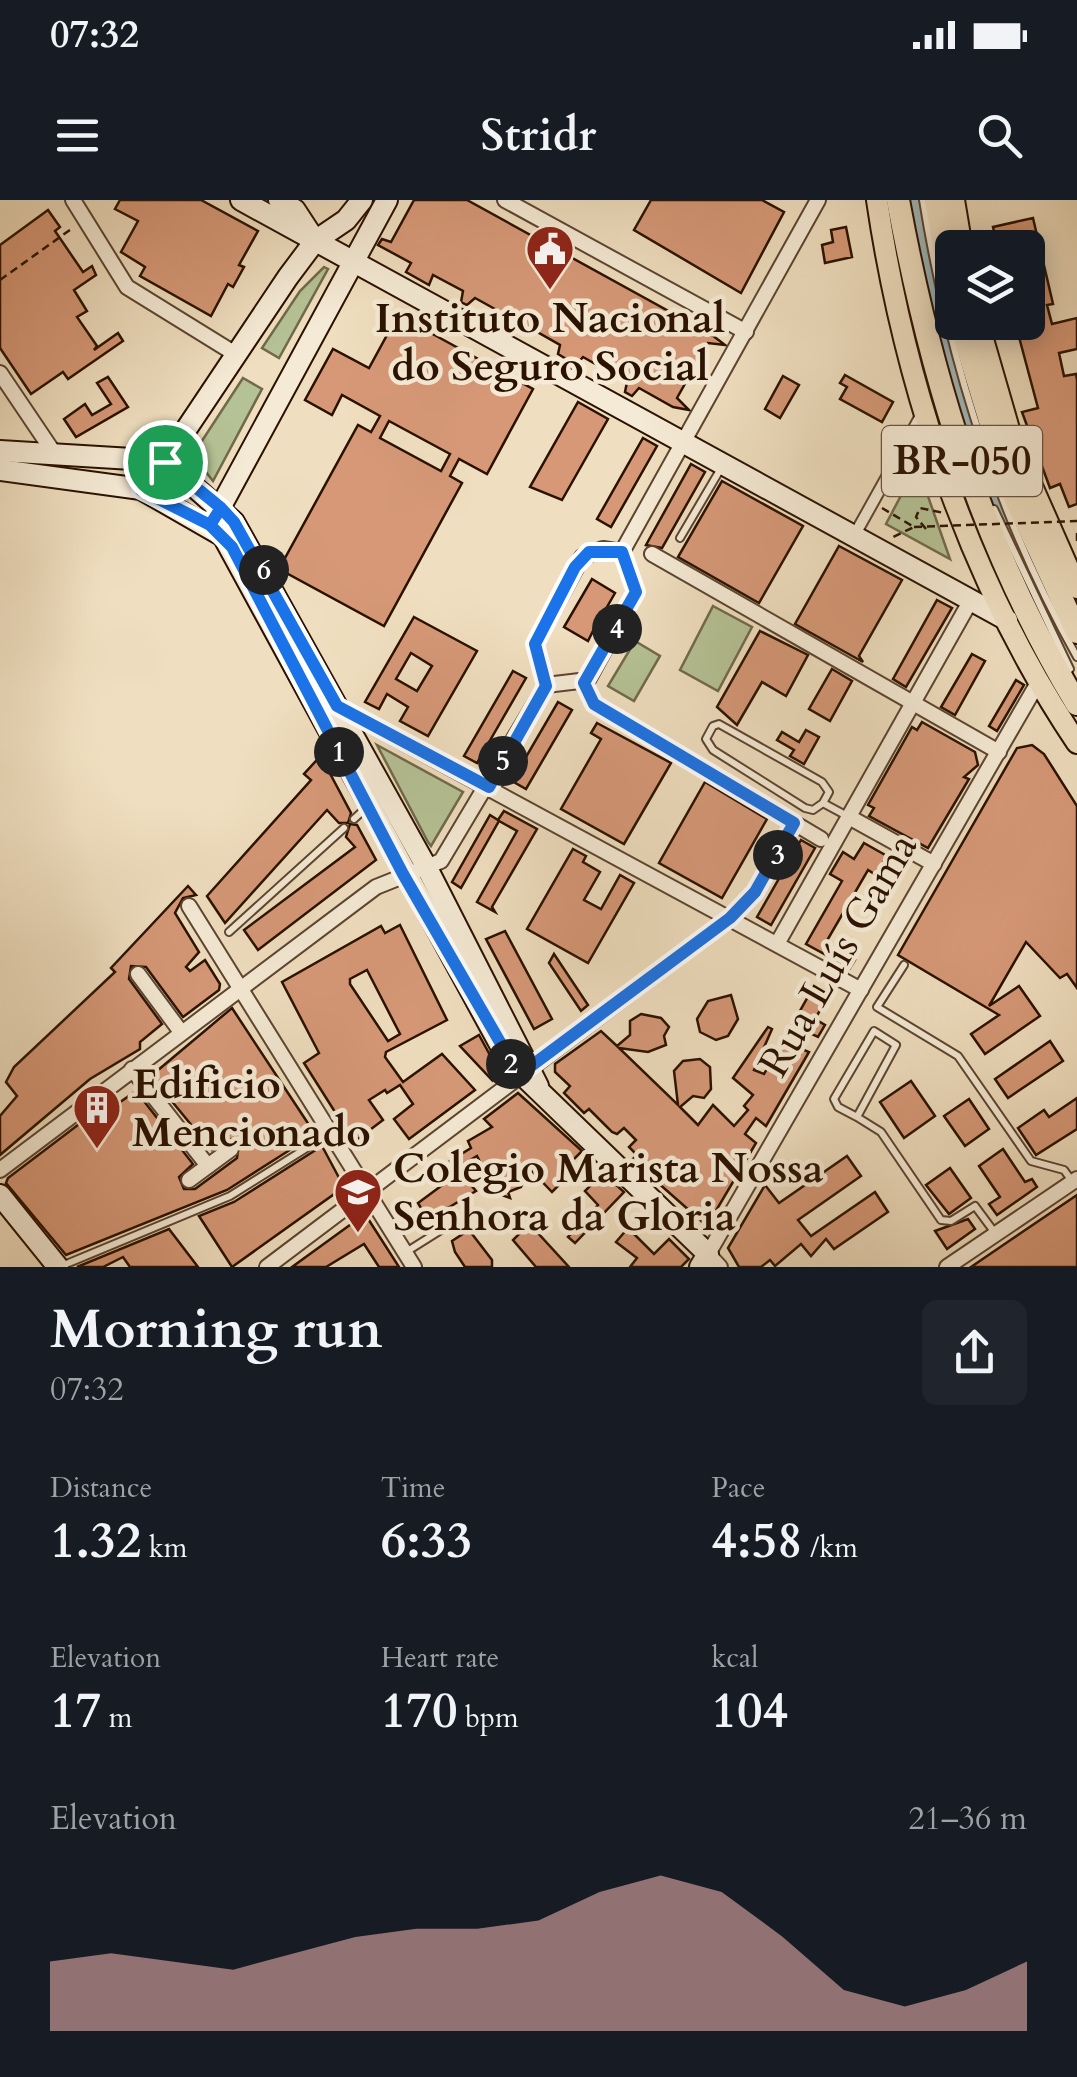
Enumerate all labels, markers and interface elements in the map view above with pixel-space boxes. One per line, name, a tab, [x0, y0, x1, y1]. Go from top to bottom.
text: 07:32	[50, 9, 139, 61]
text: Stridr	[481, 105, 596, 166]
icon: menu	[50, 108, 105, 163]
icon: search	[972, 108, 1027, 163]
public building icon: Instituto Nacional do Seguro Social	[524, 223, 576, 291]
map controls	[935, 230, 1045, 340]
button: layers	[935, 230, 1045, 340]
place label: Instituto Nacional do Seguro Social	[375, 290, 725, 395]
pin	[123, 420, 208, 505]
road number: BR-050	[882, 426, 1042, 496]
icon: arrive	[138, 435, 193, 490]
pin: 6	[239, 545, 289, 595]
text: 6	[257, 551, 271, 589]
pin: 4	[592, 604, 642, 654]
text: 4	[610, 610, 624, 648]
pin: 1	[314, 727, 364, 777]
text: 1	[332, 733, 346, 771]
pin: 5	[478, 736, 528, 786]
text: 5	[496, 742, 510, 780]
street label: Rua Luís Gama	[745, 823, 931, 1087]
pin: 3	[753, 830, 803, 880]
text: 3	[771, 836, 785, 874]
pin: 2	[486, 1039, 536, 1089]
text: 2	[504, 1045, 518, 1083]
place label: Edificio Mencionado	[132, 1056, 371, 1161]
building icon: Edificio Mencionado	[71, 1082, 123, 1150]
place label: Colegio Marista Nossa Senhora da Gloria	[393, 1140, 824, 1245]
school or university icon: Colegio Marista Nossa Senhora da Gloria	[332, 1166, 384, 1234]
text: Morning run	[50, 1293, 383, 1367]
button: share	[922, 1300, 1027, 1405]
text: 07:32	[50, 1368, 124, 1412]
text: Distance	[50, 1469, 152, 1507]
text: Time	[381, 1469, 445, 1507]
text: Pace	[711, 1469, 765, 1507]
text: 1.32	[50, 1507, 141, 1575]
text: 6:33	[381, 1507, 472, 1575]
text: 4:58	[711, 1507, 803, 1575]
text: km	[141, 1529, 188, 1567]
text: /km	[803, 1529, 858, 1567]
text: Elevation	[50, 1639, 161, 1677]
text: Heart rate	[381, 1639, 499, 1677]
text: kcal	[711, 1639, 758, 1677]
text: 17	[50, 1677, 101, 1745]
text: 170	[381, 1677, 458, 1745]
text: 104	[711, 1677, 788, 1745]
text: m	[101, 1699, 132, 1737]
text: bpm	[458, 1699, 519, 1737]
text: Elevation	[50, 1797, 177, 1841]
text: 21–36 m	[908, 1797, 1027, 1841]

